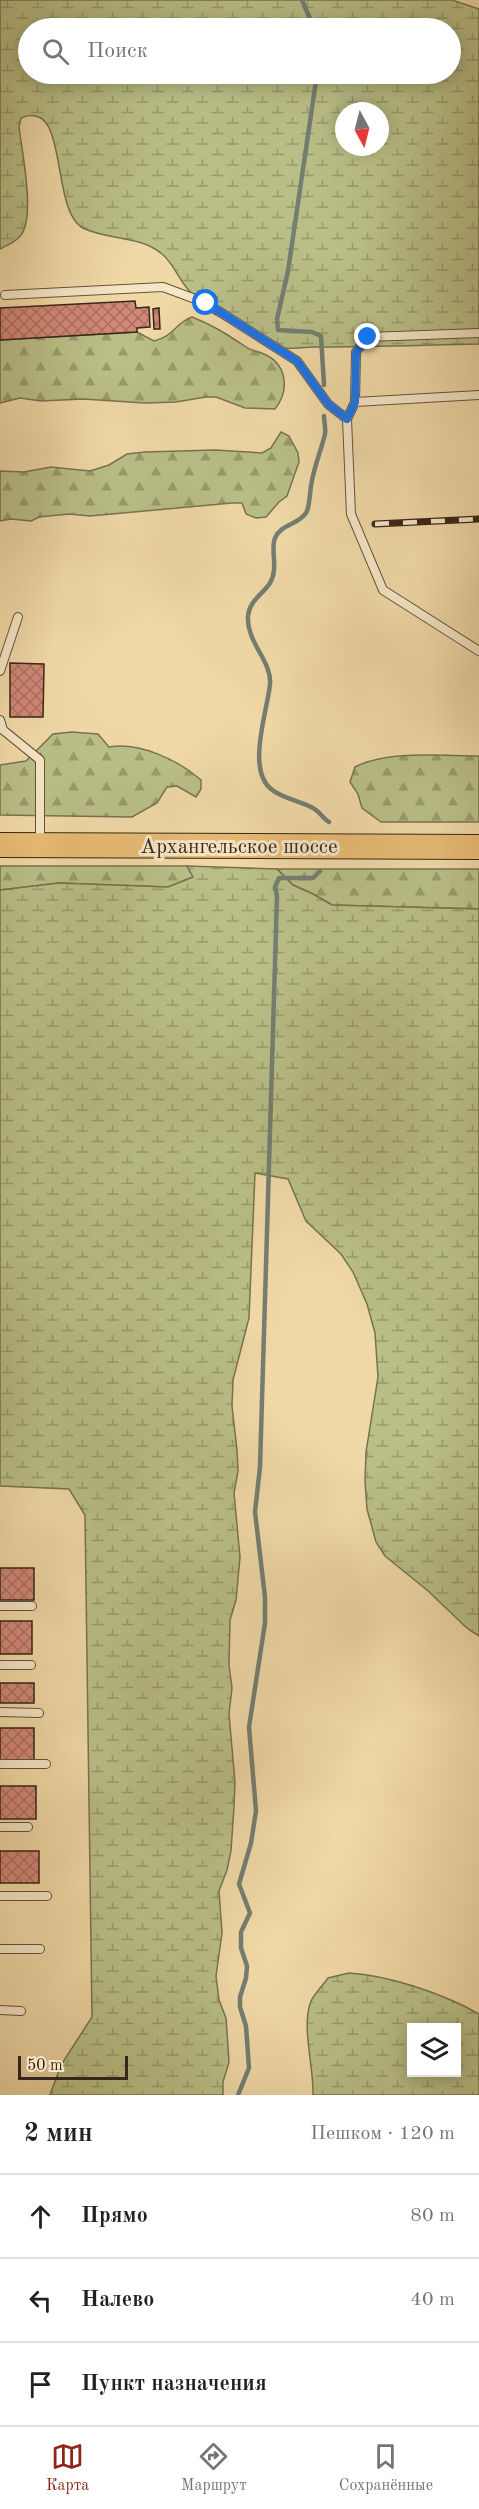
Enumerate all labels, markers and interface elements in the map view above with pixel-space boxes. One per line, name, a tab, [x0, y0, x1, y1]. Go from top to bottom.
search box	[18, 18, 461, 84]
icon: search	[39, 35, 72, 68]
text: Поиск	[87, 40, 148, 62]
north arrow	[335, 102, 389, 156]
route start	[192, 289, 218, 315]
route end	[354, 323, 380, 349]
street label: Архангельское шоссе	[140, 837, 338, 858]
map controls	[407, 2023, 461, 2077]
button: layers	[407, 2023, 461, 2077]
scale bar	[18, 2053, 128, 2080]
text: 50 m	[27, 2058, 63, 2074]
text: 2 мин	[24, 2121, 93, 2147]
text: Пешком · 120 m	[310, 2124, 455, 2144]
icon: ahead	[24, 2200, 57, 2233]
text: Прямо	[81, 2205, 148, 2227]
text: 80 m	[410, 2206, 455, 2226]
icon: left	[24, 2284, 57, 2317]
text: Налево	[81, 2289, 154, 2311]
text: 40 m	[410, 2290, 455, 2310]
icon: arrive	[24, 2368, 57, 2401]
text: Пункт назначения	[81, 2373, 267, 2395]
tab: Карта	[46, 2440, 89, 2496]
tab: Маршрут	[181, 2440, 247, 2496]
tab: Сохранённые	[339, 2440, 433, 2496]

